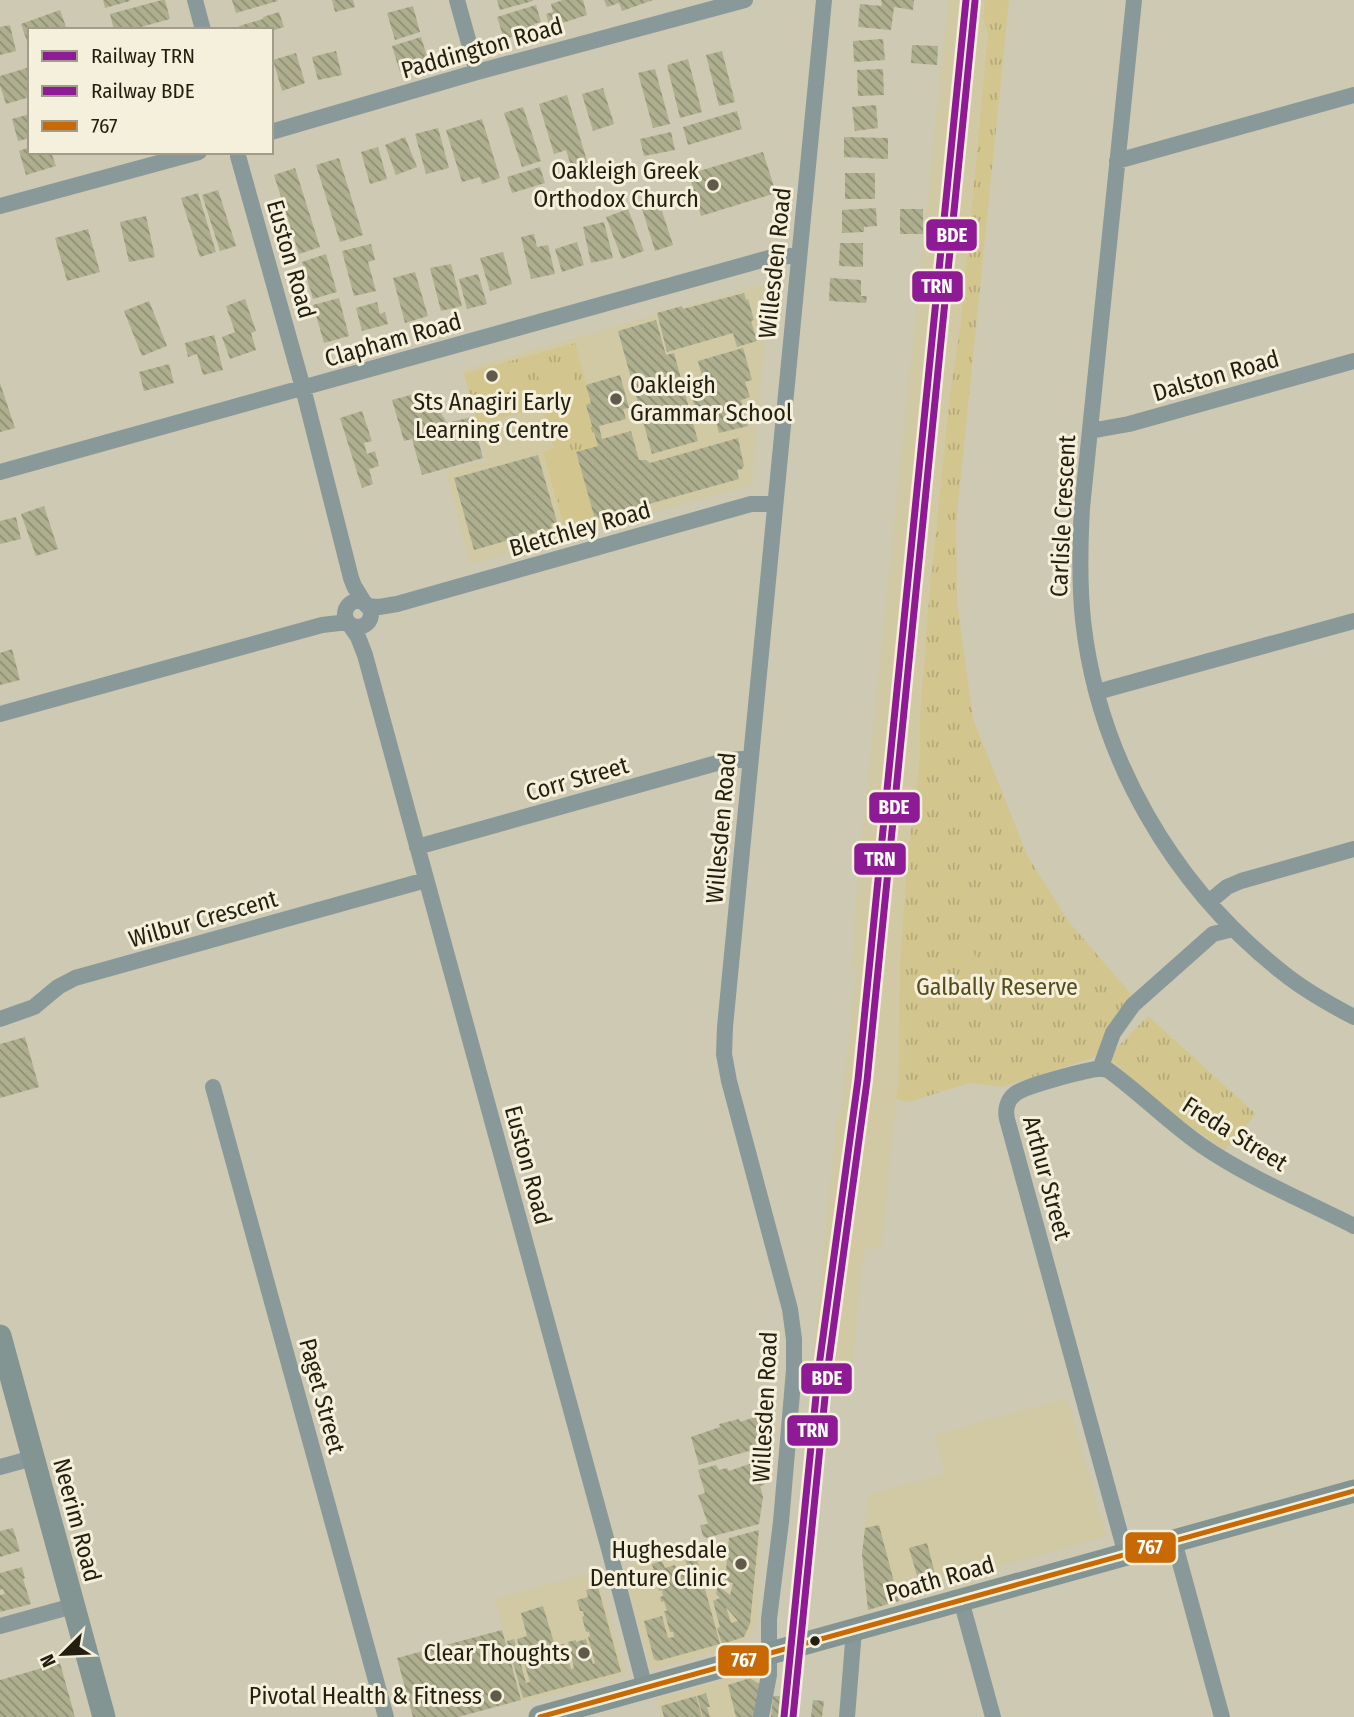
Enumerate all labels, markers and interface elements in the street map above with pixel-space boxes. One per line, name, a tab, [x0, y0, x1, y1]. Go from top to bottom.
street label: Paddington Road	[398, 12, 566, 84]
legend	[28, 28, 273, 154]
text: Railway TRN	[91, 43, 195, 69]
text: Railway BDE	[91, 78, 195, 104]
text: 767	[91, 113, 118, 139]
place label: Oakleigh Greek Orthodox Church	[533, 157, 700, 213]
marker: Oakleigh Greek Orthodox Church	[705, 177, 721, 193]
street label: Willesden Road	[753, 186, 797, 340]
street label: Euston Road	[261, 197, 321, 321]
line badge: BDE	[925, 218, 978, 252]
text: BDE	[937, 224, 967, 247]
line badge: TRN	[911, 270, 964, 303]
text: TRN	[921, 275, 953, 298]
street label: Clapham Road	[321, 307, 465, 373]
street label: Dalston Road	[1150, 345, 1282, 407]
marker: Sts Anagiri Early Learning Centre	[484, 368, 500, 384]
place label: Oakleigh Grammar School	[630, 371, 792, 427]
place label: Sts Anagiri Early Learning Centre	[413, 388, 571, 444]
marker: Oakleigh Grammar School	[608, 391, 624, 407]
street label: Carlisle Crescent	[1045, 434, 1081, 598]
street label: Bletchley Road	[506, 495, 654, 563]
street label: Corr Street	[522, 751, 632, 807]
street label: Willesden Road	[700, 751, 742, 905]
line badge: BDE	[868, 791, 921, 824]
text: BDE	[879, 796, 909, 819]
line badge: TRN	[853, 842, 907, 876]
text: TRN	[864, 848, 896, 871]
street label: Wilbur Crescent	[125, 884, 281, 954]
park label: Galbally Reserve	[916, 973, 1078, 1001]
street label: Freda Street	[1177, 1091, 1293, 1177]
street label: Euston Road	[499, 1103, 557, 1227]
street label: Arthur Street	[1017, 1113, 1077, 1243]
street label: Willesden Road	[747, 1331, 783, 1483]
street label: Paget Street	[293, 1335, 351, 1457]
line badge: BDE	[800, 1362, 853, 1395]
text: BDE	[812, 1367, 842, 1390]
line badge: TRN	[786, 1414, 839, 1447]
text: TRN	[797, 1419, 829, 1442]
street label: Neerim Road	[47, 1455, 107, 1585]
line badge: 767	[1124, 1531, 1177, 1564]
place label: Hughesdale Denture Clinic	[590, 1536, 727, 1592]
text: 767	[1137, 1536, 1163, 1559]
street label: Poath Road	[882, 1550, 998, 1608]
marker: Hughesdale Denture Clinic	[733, 1556, 749, 1572]
north arrow	[28, 1619, 98, 1689]
unlabelled marker	[808, 1634, 822, 1648]
place label: Clear Thoughts	[423, 1639, 570, 1667]
line badge: 767	[717, 1644, 770, 1677]
marker: Clear Thoughts	[576, 1645, 592, 1661]
text: 767	[731, 1649, 757, 1672]
text: N	[35, 1651, 61, 1671]
place label: Pivotal Health & Fitness	[249, 1682, 482, 1710]
marker: Pivotal Health & Fitness	[488, 1688, 504, 1704]

